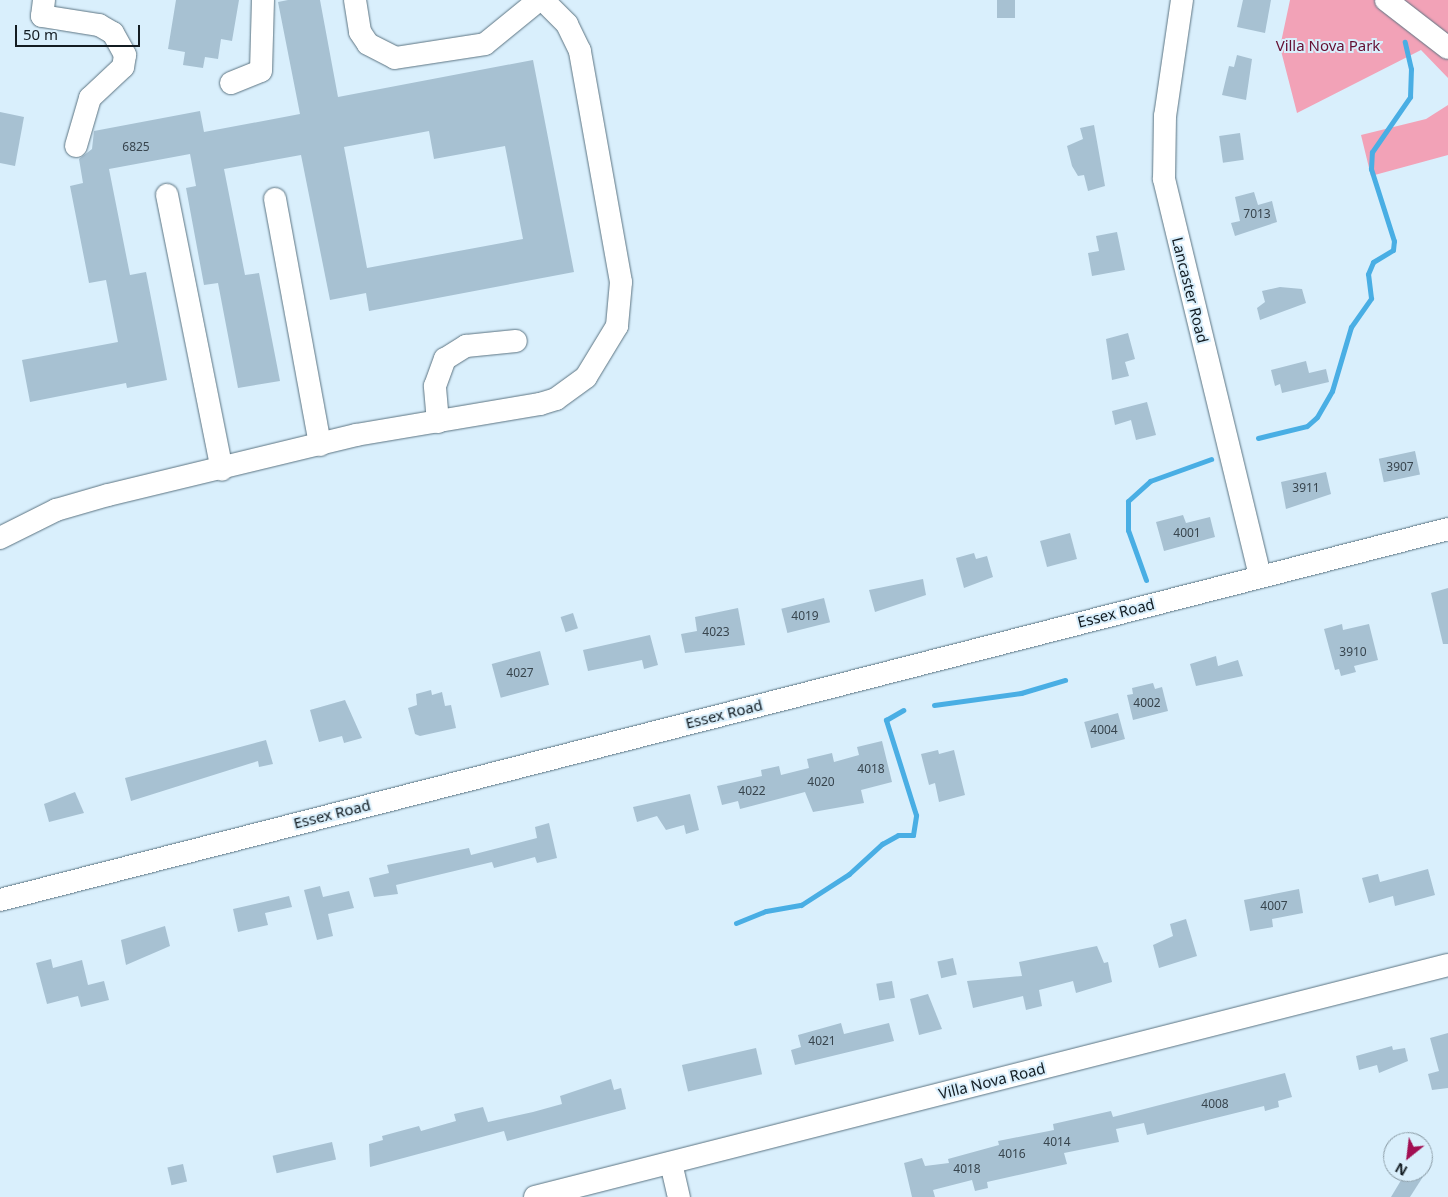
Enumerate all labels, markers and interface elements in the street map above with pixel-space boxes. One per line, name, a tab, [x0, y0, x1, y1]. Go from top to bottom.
scale bar	[18, 15, 142, 47]
text: 50 m	[23, 24, 58, 44]
park label: Villa Nova Park	[1276, 37, 1380, 55]
house number: 6825	[122, 140, 150, 154]
house number: 7013	[1243, 207, 1271, 221]
street label: Lancaster Road	[1168, 235, 1212, 345]
house number: 3907	[1386, 460, 1414, 474]
house number: 3911	[1292, 481, 1320, 495]
house number: 4001	[1173, 526, 1201, 540]
street label: Essex Road	[1076, 595, 1156, 631]
house number: 4019	[791, 609, 819, 623]
house number: 4023	[702, 625, 730, 639]
house number: 3910	[1339, 645, 1367, 659]
house number: 4027	[506, 666, 534, 680]
street label: Essex Road	[684, 696, 764, 732]
house number: 4002	[1133, 696, 1161, 710]
house number: 4004	[1090, 723, 1118, 737]
house number: 4018	[857, 762, 885, 776]
house number: 4020	[807, 775, 835, 789]
house number: 4022	[738, 784, 766, 798]
street label: Essex Road	[292, 796, 372, 832]
house number: 4007	[1260, 899, 1288, 913]
house number: 4021	[808, 1034, 836, 1048]
street label: Villa Nova Road	[937, 1059, 1047, 1103]
house number: 4008	[1201, 1097, 1229, 1111]
north arrow	[1383, 1132, 1433, 1182]
house number: 4014	[1043, 1135, 1071, 1149]
house number: 4016	[998, 1147, 1026, 1161]
text: N	[1391, 1159, 1411, 1181]
house number: 4018	[953, 1162, 981, 1176]

